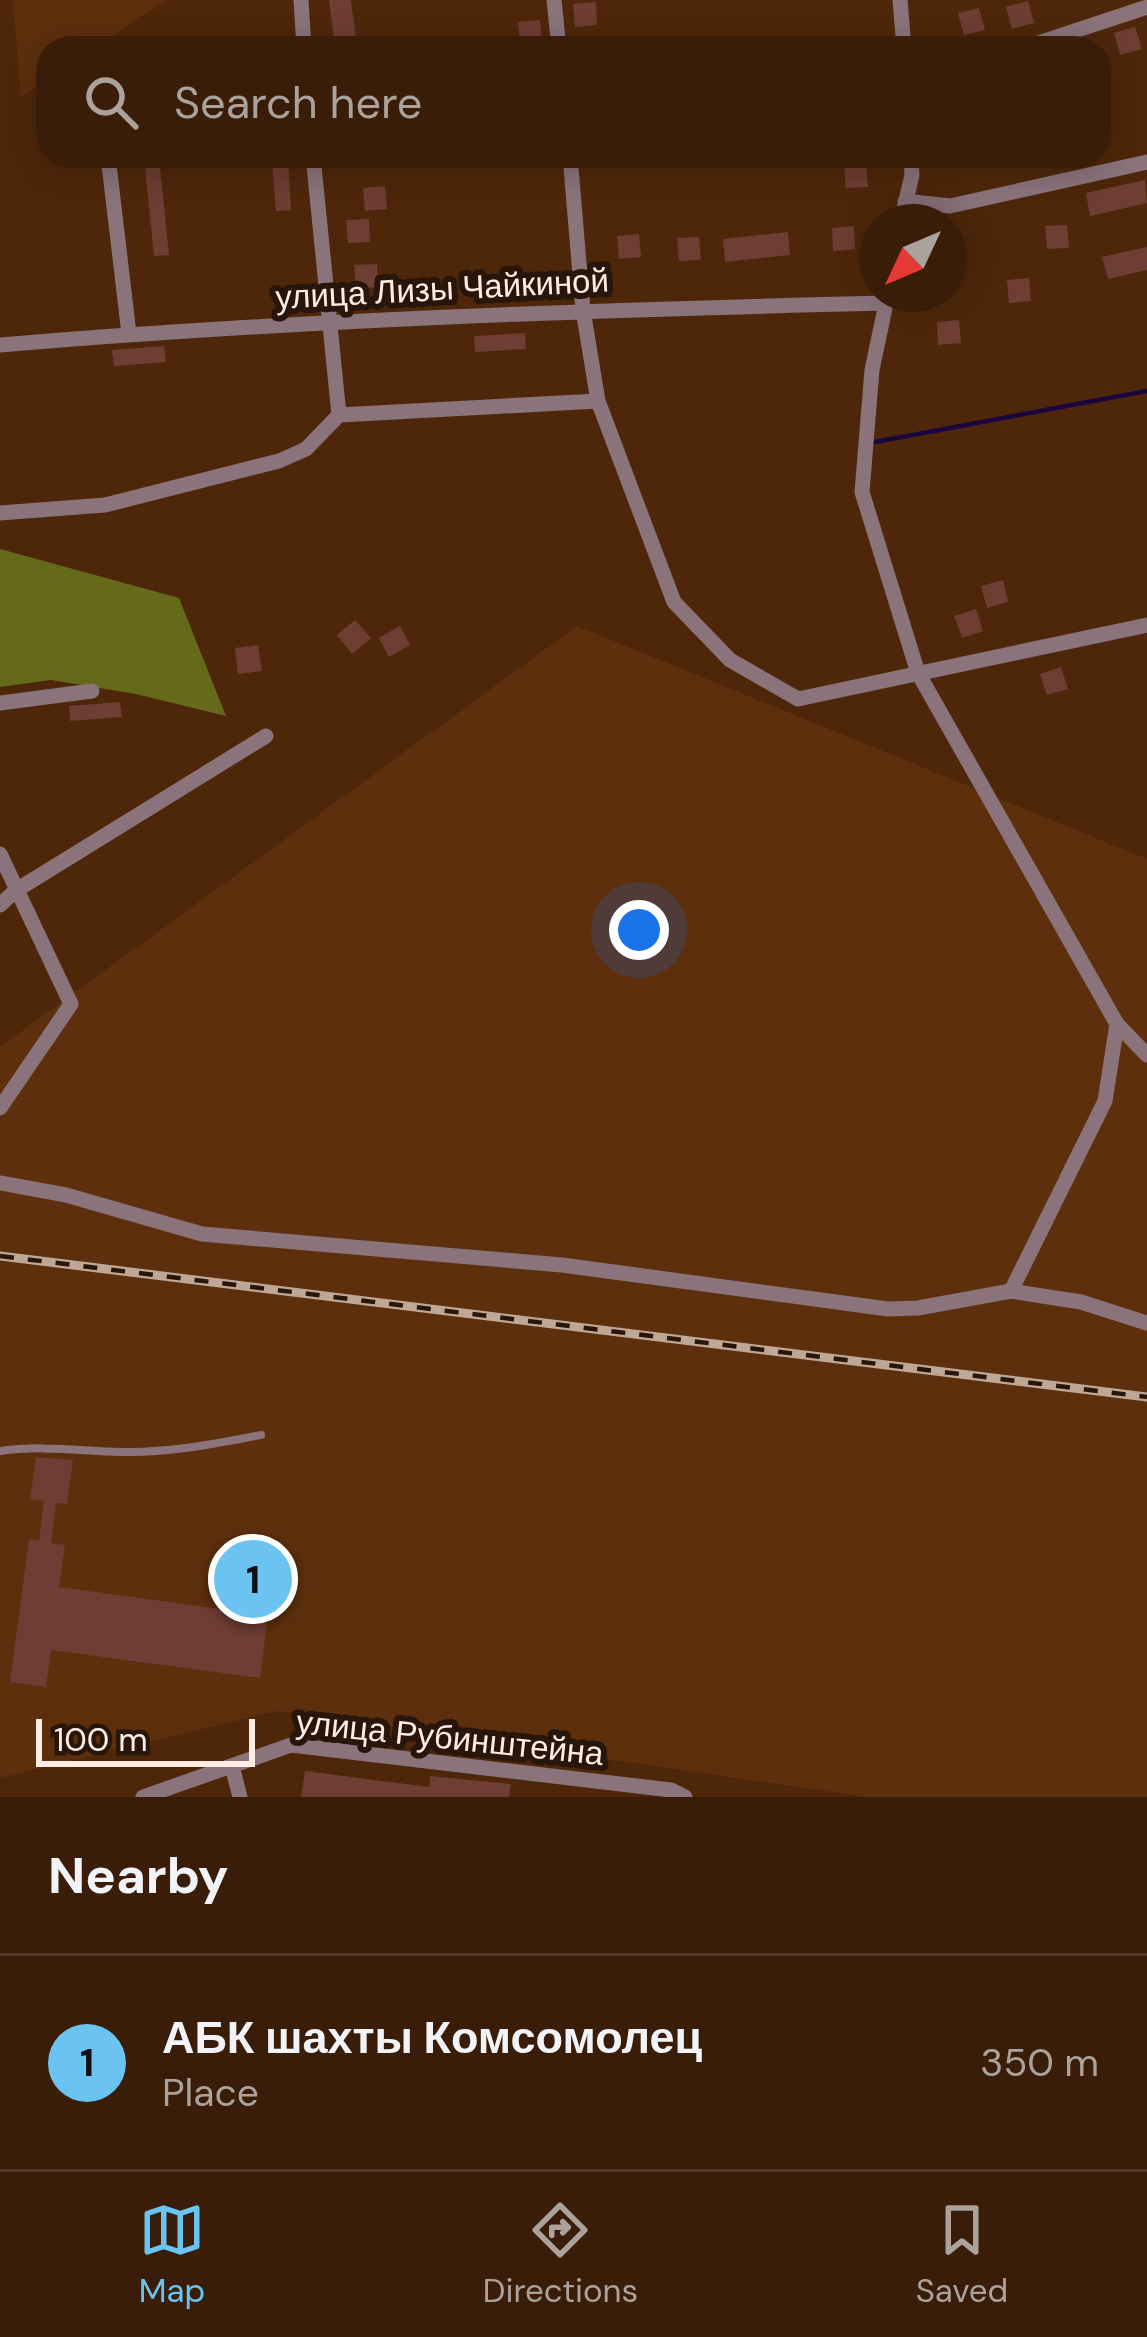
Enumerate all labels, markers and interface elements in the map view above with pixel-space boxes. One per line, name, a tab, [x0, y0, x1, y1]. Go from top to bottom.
search box	[36, 36, 1111, 168]
icon: search	[78, 69, 144, 135]
text: Search here	[174, 73, 422, 132]
north arrow	[859, 204, 967, 312]
street label: улица Лизы Чайкиной	[274, 258, 610, 319]
your location	[609, 900, 669, 960]
pin: 1	[214, 1534, 292, 1624]
street label: улица Рубинштейна	[294, 1700, 606, 1775]
scale bar	[36, 1713, 255, 1766]
text: 100 m	[54, 1718, 148, 1761]
text: Nearby	[48, 1842, 229, 1909]
text: АБК шахты Комсомолец	[162, 2008, 702, 2067]
text: 1	[80, 2037, 94, 2088]
text: 350 m	[980, 2037, 1099, 2088]
text: Place	[162, 2067, 259, 2118]
tab: Map	[139, 2197, 205, 2312]
tab: Directions	[483, 2197, 638, 2312]
tab: Saved	[916, 2197, 1008, 2312]

